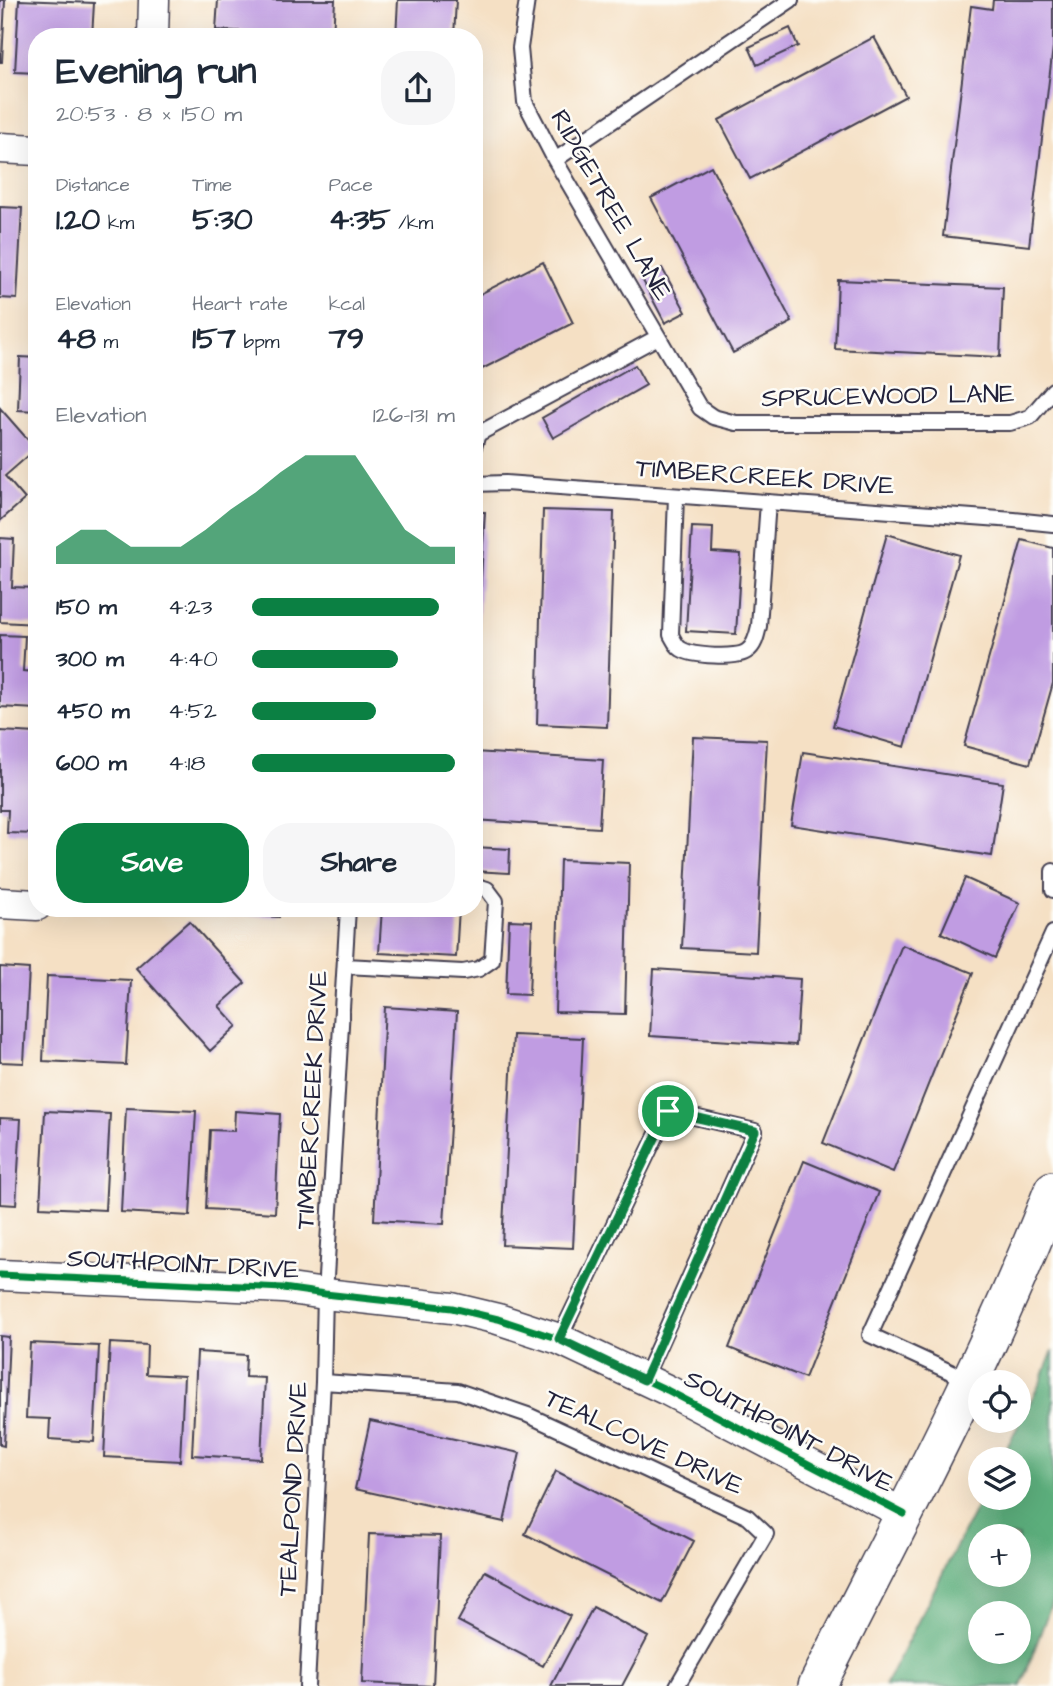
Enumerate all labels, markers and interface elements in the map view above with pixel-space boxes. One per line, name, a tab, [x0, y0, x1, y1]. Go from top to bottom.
text: Evening run	[56, 46, 257, 98]
button: share	[381, 51, 455, 125]
text: 20:53 · 8 × 150 m	[56, 98, 242, 130]
street label: RIDGETREE LANE	[542, 103, 680, 307]
text: Distance	[56, 172, 130, 199]
text: Time	[192, 172, 232, 199]
text: Pace	[329, 172, 373, 199]
text: 1.20	[56, 199, 100, 241]
text: 5:30	[192, 199, 253, 241]
text: 4:35	[329, 199, 391, 241]
text: km	[100, 210, 134, 237]
text: /km	[391, 210, 433, 237]
text: Elevation	[56, 291, 131, 318]
text: Heart rate	[192, 291, 288, 318]
text: kcal	[329, 291, 365, 318]
text: 48	[56, 318, 96, 360]
text: 157	[192, 318, 236, 360]
text: 79	[329, 318, 364, 360]
text: m	[96, 329, 118, 356]
text: bpm	[236, 329, 280, 356]
street label: SPRUCEWOOD LANE	[761, 376, 1015, 416]
text: Elevation	[56, 399, 147, 431]
text: 126–131 m	[373, 399, 455, 431]
street label: TIMBERCREEK DRIVE	[635, 450, 895, 504]
text: 150 m	[56, 591, 117, 623]
text: 4:23	[168, 591, 212, 623]
text: 300 m	[56, 643, 124, 675]
text: 4:40	[168, 643, 218, 675]
text: 450 m	[56, 695, 130, 727]
text: 4:52	[168, 695, 217, 727]
text: 600 m	[56, 747, 127, 779]
text: 4:18	[168, 747, 205, 779]
button: Save	[56, 823, 249, 903]
button: Share	[263, 823, 455, 903]
street label: TIMBERCREEK DRIVE	[287, 970, 337, 1230]
pin	[638, 1081, 698, 1141]
icon: arrive	[649, 1092, 687, 1130]
street label: SOUTHPOINT DRIVE	[66, 1240, 300, 1288]
street label: SOUTHPOINT DRIVE	[678, 1361, 900, 1501]
map controls	[968, 1370, 1031, 1664]
button: locate	[968, 1370, 1031, 1433]
street label: TEALCOVE DRIVE	[539, 1380, 749, 1504]
street label: TEALPOND DRIVE	[269, 1381, 317, 1597]
button: layers	[968, 1447, 1031, 1510]
button: +	[968, 1524, 1031, 1587]
button: −	[968, 1601, 1031, 1664]

